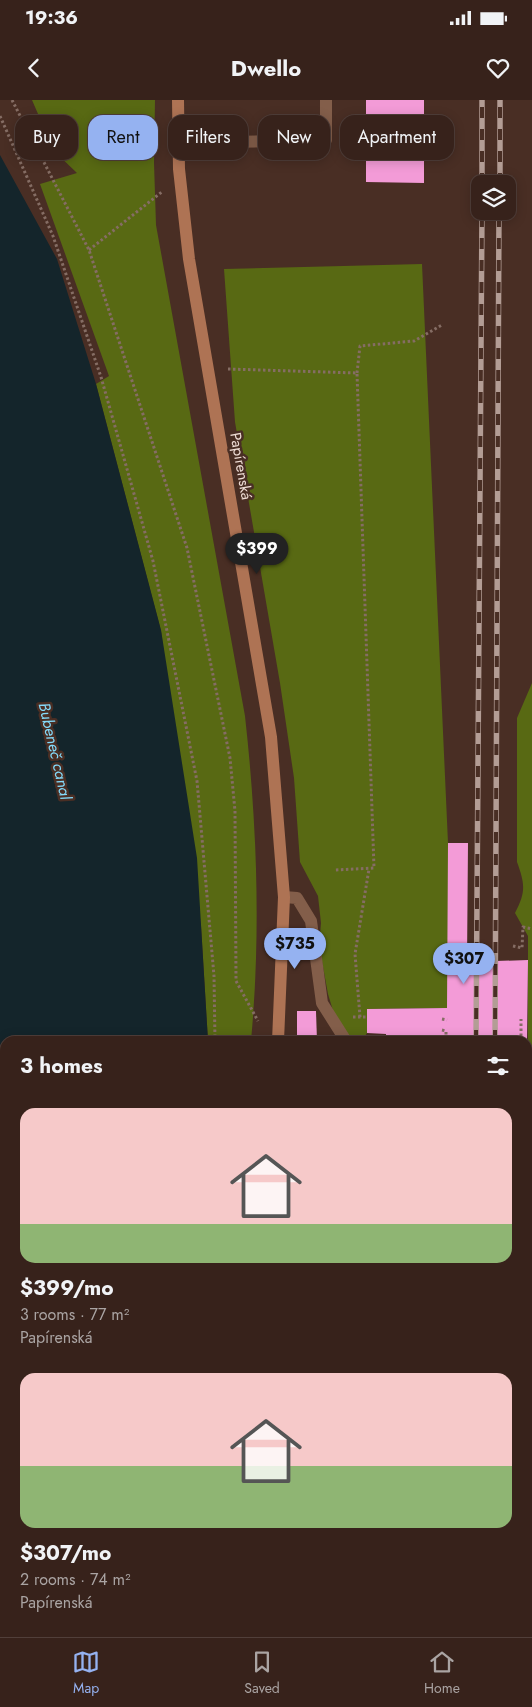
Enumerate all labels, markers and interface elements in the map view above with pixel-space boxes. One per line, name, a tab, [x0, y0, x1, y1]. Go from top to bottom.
text: 19:36	[25, 4, 78, 31]
text: Dwello	[231, 52, 301, 84]
icon: back	[20, 54, 48, 82]
icon: heart	[484, 54, 512, 82]
chip: Buy	[15, 115, 78, 160]
chip: Rent	[88, 115, 158, 160]
chip: Filters	[168, 115, 248, 160]
chip: New	[258, 115, 330, 160]
chip: Apartment	[340, 115, 454, 160]
map controls	[471, 175, 516, 220]
button: layers	[471, 175, 516, 220]
street label: Papírenská	[224, 431, 258, 501]
pin: $399	[227, 532, 287, 575]
text: $399	[236, 537, 278, 560]
water label: Bubeneč canal	[33, 700, 78, 803]
pin: $735	[265, 928, 325, 970]
text: $735	[275, 932, 315, 955]
pin: $307	[434, 942, 494, 985]
text: $307	[444, 947, 484, 970]
text: 3 homes	[20, 1051, 103, 1081]
icon: filters	[484, 1052, 512, 1080]
icon: home	[221, 1141, 311, 1231]
text: $399/mo	[20, 1273, 114, 1303]
text: 3 rooms · 77 m²	[20, 1303, 129, 1326]
text: Papírenská	[20, 1326, 92, 1349]
icon: home	[221, 1406, 311, 1496]
text: $307/mo	[20, 1538, 111, 1568]
text: 2 rooms · 74 m²	[20, 1568, 131, 1591]
text: Papírenská	[20, 1591, 92, 1614]
tab: Map	[72, 1648, 100, 1698]
tab: Saved	[244, 1648, 280, 1698]
tab: Home	[424, 1648, 460, 1698]

